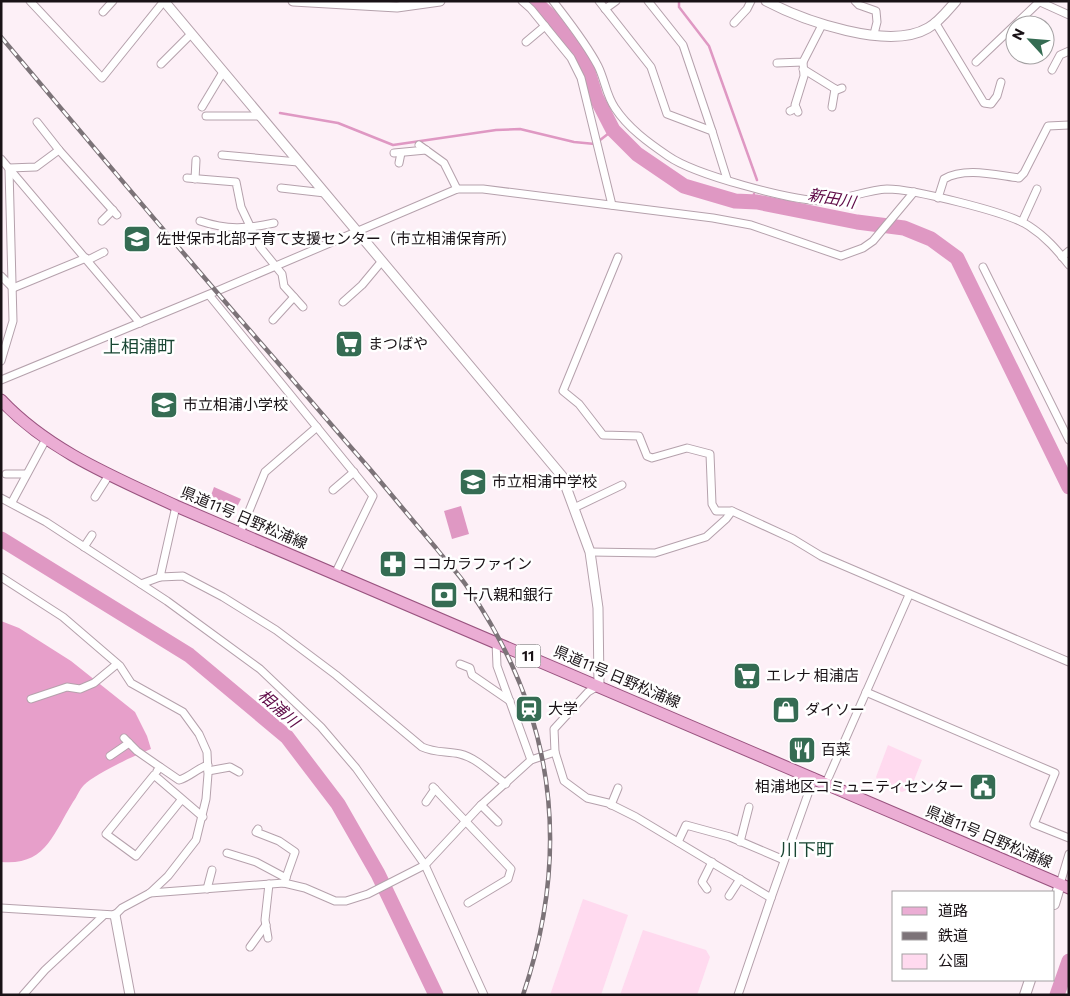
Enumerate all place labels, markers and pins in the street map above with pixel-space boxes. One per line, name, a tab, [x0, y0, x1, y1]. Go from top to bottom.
school or university icon: 佐世保市北部子育て支援センター（市立相浦保育所）	[122, 224, 152, 254]
place label: 佐世保市北部子育て支援センター（市立相浦保育所）	[156, 229, 516, 247]
supermarket icon: まつばや	[334, 329, 364, 359]
place label: まつばや	[368, 334, 428, 352]
school or university icon: 市立相浦小学校	[149, 390, 179, 420]
place label: 市立相浦小学校	[183, 395, 288, 413]
school or university icon: 市立相浦中学校	[458, 467, 488, 497]
place label: 市立相浦中学校	[492, 472, 597, 490]
pharmacy icon: ココカラファイン	[378, 549, 408, 579]
place label: ココカラファイン	[412, 554, 532, 572]
bank icon: 十八親和銀行	[429, 580, 459, 610]
place label: 十八親和銀行	[463, 585, 553, 603]
supermarket icon: エレナ 相浦店	[732, 661, 762, 691]
place label: エレナ 相浦店	[766, 666, 859, 684]
station icon: 大学	[514, 694, 544, 724]
shop icon: ダイソー	[771, 695, 801, 725]
place label: 大学	[548, 699, 578, 717]
place label: ダイソー	[805, 700, 865, 718]
restaurant icon: 百菜	[787, 735, 817, 765]
place label: 百菜	[821, 740, 851, 758]
public building icon: 相浦地区コミュニティセンター	[968, 772, 998, 802]
place label: 相浦地区コミュニティセンター	[755, 777, 964, 795]

